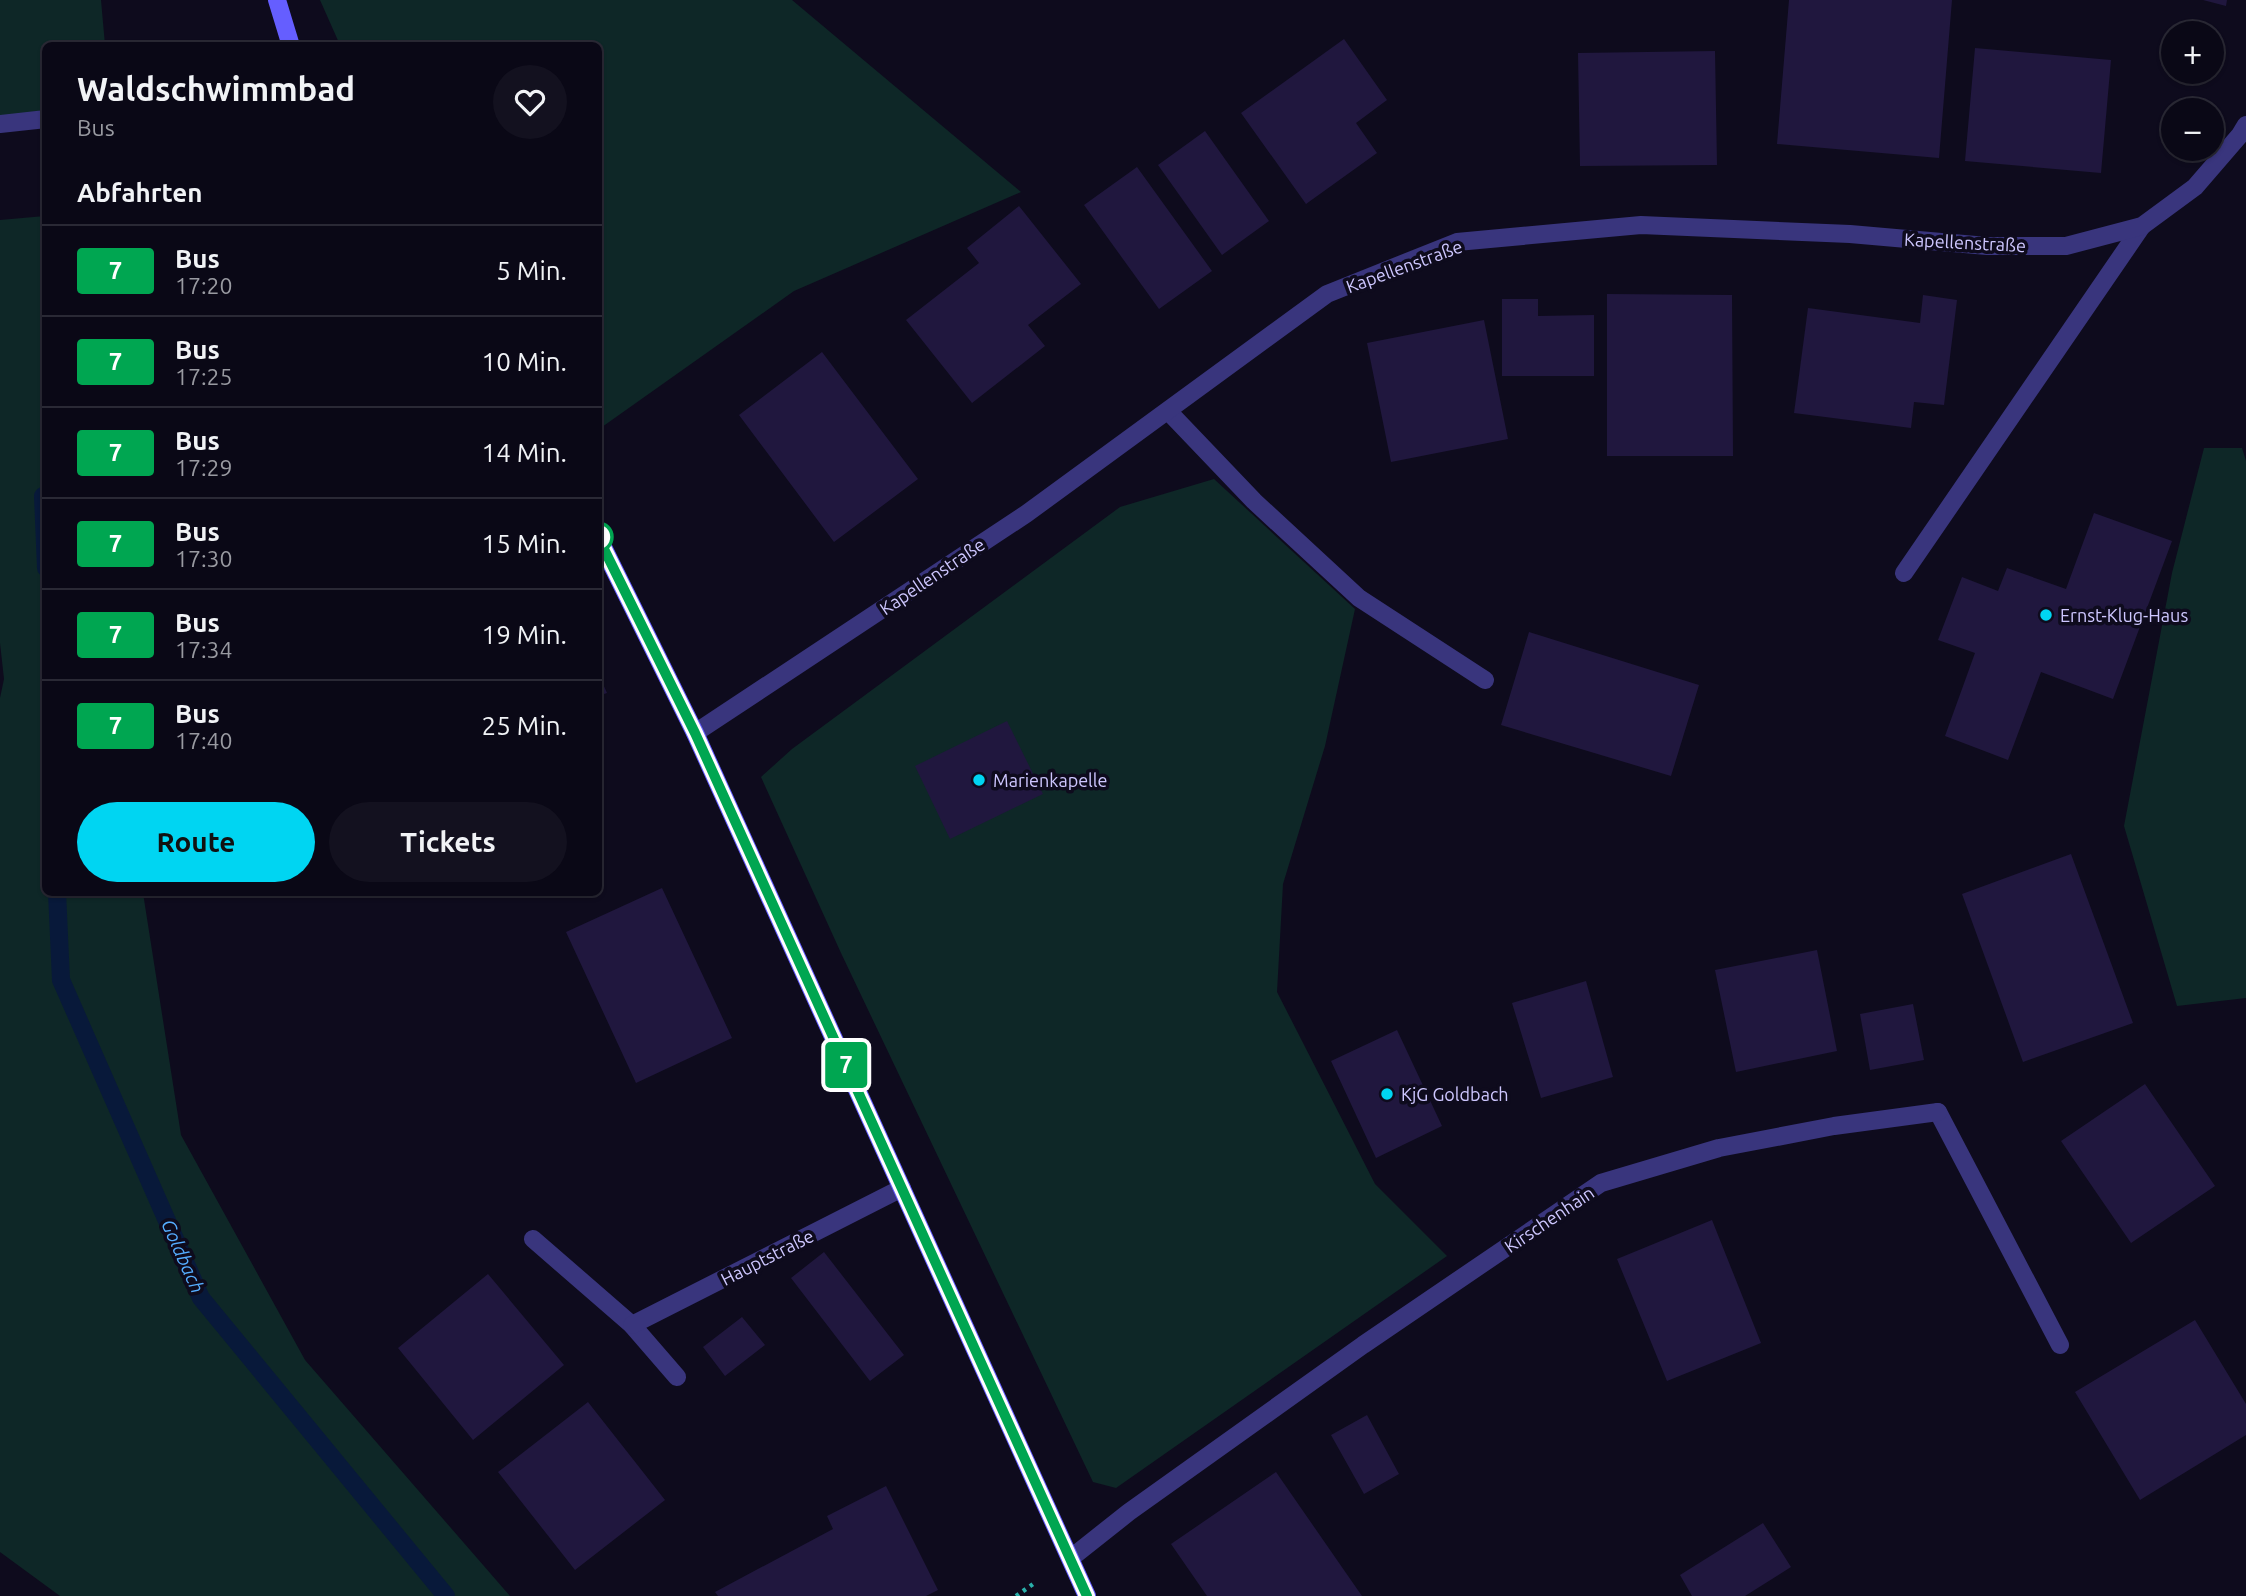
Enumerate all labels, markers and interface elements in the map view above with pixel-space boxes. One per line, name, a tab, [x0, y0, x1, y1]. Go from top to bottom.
map controls	[2161, 21, 2224, 161]
button: +	[2161, 21, 2224, 84]
button: heart	[493, 65, 567, 139]
text: Waldschwimmbad	[77, 70, 355, 107]
button: −	[2161, 98, 2224, 161]
text: Bus	[77, 115, 115, 140]
text: Abfahrten	[77, 178, 202, 207]
street label: Kapellenstraße	[1904, 229, 2026, 255]
street label: Kapellenstraße	[1343, 236, 1465, 296]
text: Bus	[175, 244, 220, 273]
text: 5 Min.	[496, 256, 567, 285]
text: 7	[109, 257, 122, 284]
text: 17:20	[175, 273, 233, 298]
text: Bus	[175, 335, 220, 364]
text: 10 Min.	[482, 347, 567, 376]
text: 7	[109, 348, 122, 375]
text: 17:25	[175, 364, 233, 389]
text: Bus	[175, 426, 220, 455]
text: 14 Min.	[482, 438, 567, 467]
text: 7	[109, 439, 122, 466]
text: 17:29	[175, 455, 233, 480]
text: Bus	[175, 517, 220, 546]
unlabelled marker	[583, 522, 613, 552]
text: 15 Min.	[482, 529, 567, 558]
text: 7	[109, 530, 122, 557]
street label: Kapellenstraße	[876, 534, 988, 618]
text: 17:30	[175, 546, 233, 571]
place label: Ernst-Klug-Haus	[2060, 605, 2188, 625]
marker: Ernst-Klug-Haus	[2038, 607, 2054, 623]
text: Bus	[175, 608, 220, 637]
text: 19 Min.	[482, 620, 567, 649]
text: 7	[109, 621, 122, 648]
text: 17:34	[175, 637, 233, 662]
text: Bus	[175, 699, 220, 728]
text: 25 Min.	[482, 711, 567, 740]
text: 7	[109, 712, 122, 739]
text: 17:40	[175, 728, 233, 753]
place label: Marienkapelle	[993, 770, 1107, 790]
marker: Marienkapelle	[971, 772, 987, 788]
button: Route	[77, 802, 315, 882]
button: Tickets	[329, 802, 567, 882]
line badge: 7	[823, 1042, 869, 1088]
text: 7	[839, 1051, 853, 1078]
place label: KjG Goldbach	[1401, 1084, 1509, 1104]
marker: KjG Goldbach	[1379, 1086, 1395, 1102]
street label: Kirschenhain	[1501, 1182, 1597, 1256]
water label: Goldbach	[157, 1216, 209, 1296]
street label: Hauptstraße	[717, 1225, 817, 1289]

